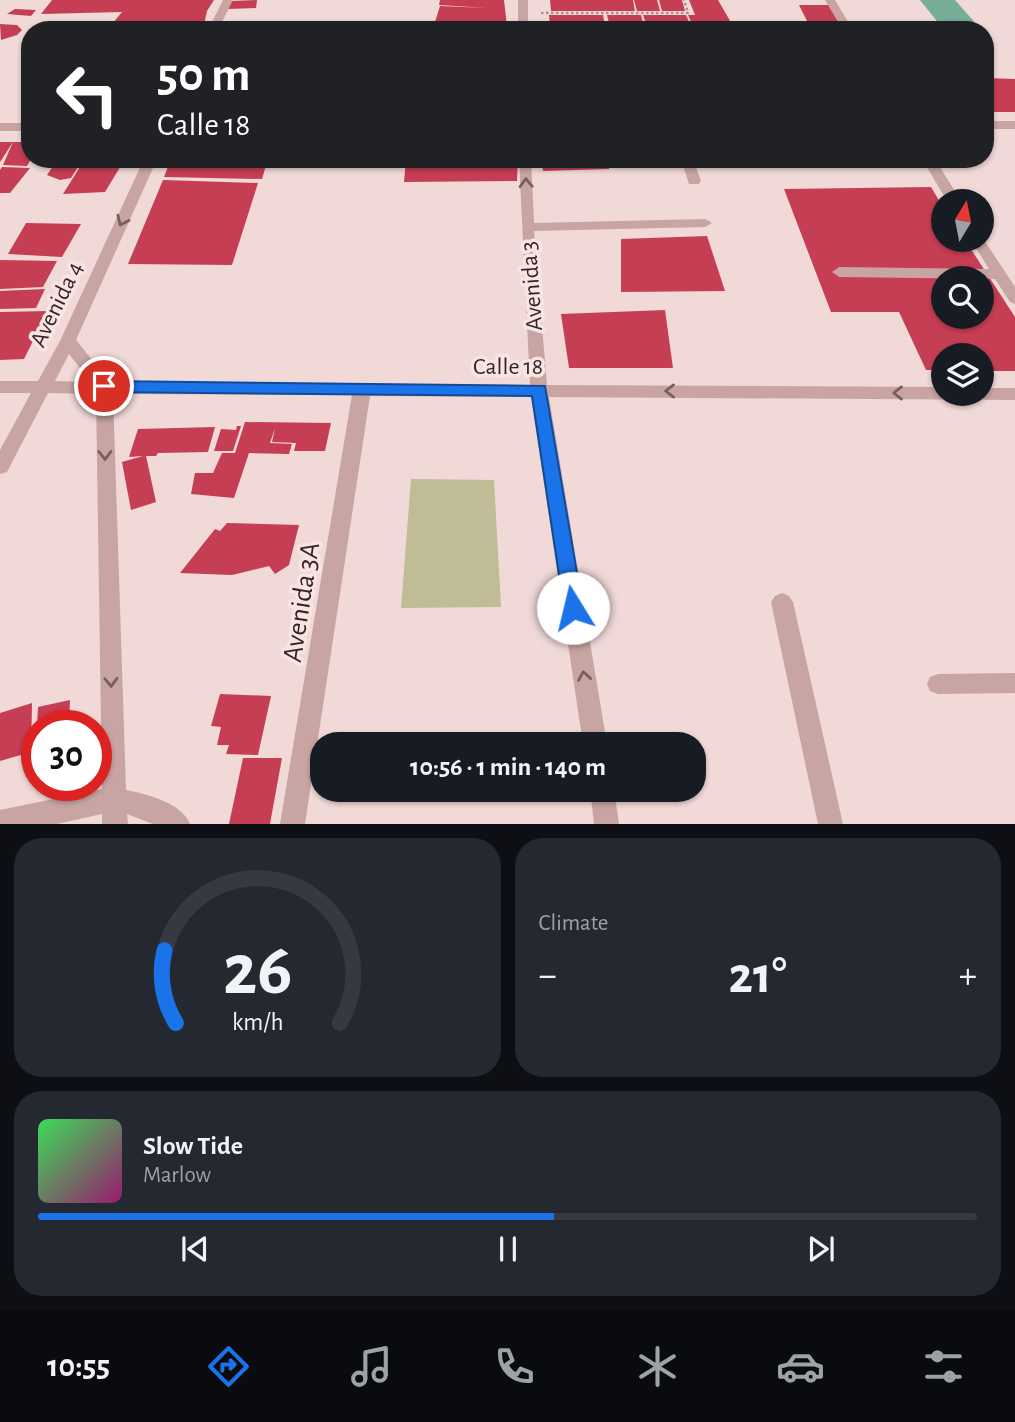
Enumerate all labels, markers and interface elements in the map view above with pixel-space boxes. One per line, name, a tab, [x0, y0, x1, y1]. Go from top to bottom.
icon: left	[42, 49, 133, 140]
text: 50 m	[157, 51, 251, 100]
text: Calle 18	[157, 109, 250, 141]
one-way arrow	[518, 178, 533, 189]
north arrow	[931, 189, 994, 252]
map controls	[931, 189, 994, 406]
one-way arrow	[116, 214, 130, 226]
street label: Avenida 3	[517, 240, 547, 332]
street label: Avenida 4	[26, 258, 88, 351]
button: search	[931, 266, 994, 329]
button: layers	[931, 343, 994, 406]
street label: Calle 18	[473, 355, 543, 379]
pin	[74, 356, 134, 416]
icon: arrive	[85, 367, 123, 405]
one-way arrow	[665, 384, 676, 399]
one-way arrow	[892, 385, 903, 401]
one-way arrow	[98, 449, 113, 460]
street label: Avenida 3A	[279, 540, 325, 664]
position arrow	[536, 571, 610, 645]
one-way arrow	[577, 670, 592, 682]
one-way arrow	[103, 677, 119, 688]
speed limit sign: 30	[21, 710, 112, 801]
text: 10:56 · 1 min · 140 m	[410, 754, 606, 780]
text: Climate	[539, 912, 608, 935]
text: 26	[223, 936, 292, 1009]
text: 21°	[729, 950, 787, 1002]
text: −	[539, 957, 557, 995]
text: +	[959, 957, 977, 995]
text: km/h	[231, 1010, 283, 1035]
text: Slow Tide	[143, 1133, 243, 1159]
text: Marlow	[143, 1164, 211, 1187]
icon: previous	[176, 1230, 214, 1268]
icon: pause	[489, 1230, 527, 1268]
icon: next	[802, 1230, 840, 1268]
icon: directions	[204, 1342, 253, 1391]
icon: music	[347, 1342, 396, 1391]
icon: phone	[490, 1342, 539, 1391]
icon: climate	[633, 1342, 682, 1391]
icon: car	[776, 1342, 825, 1391]
icon: filters	[919, 1342, 968, 1391]
text: 10:55	[47, 1350, 110, 1382]

